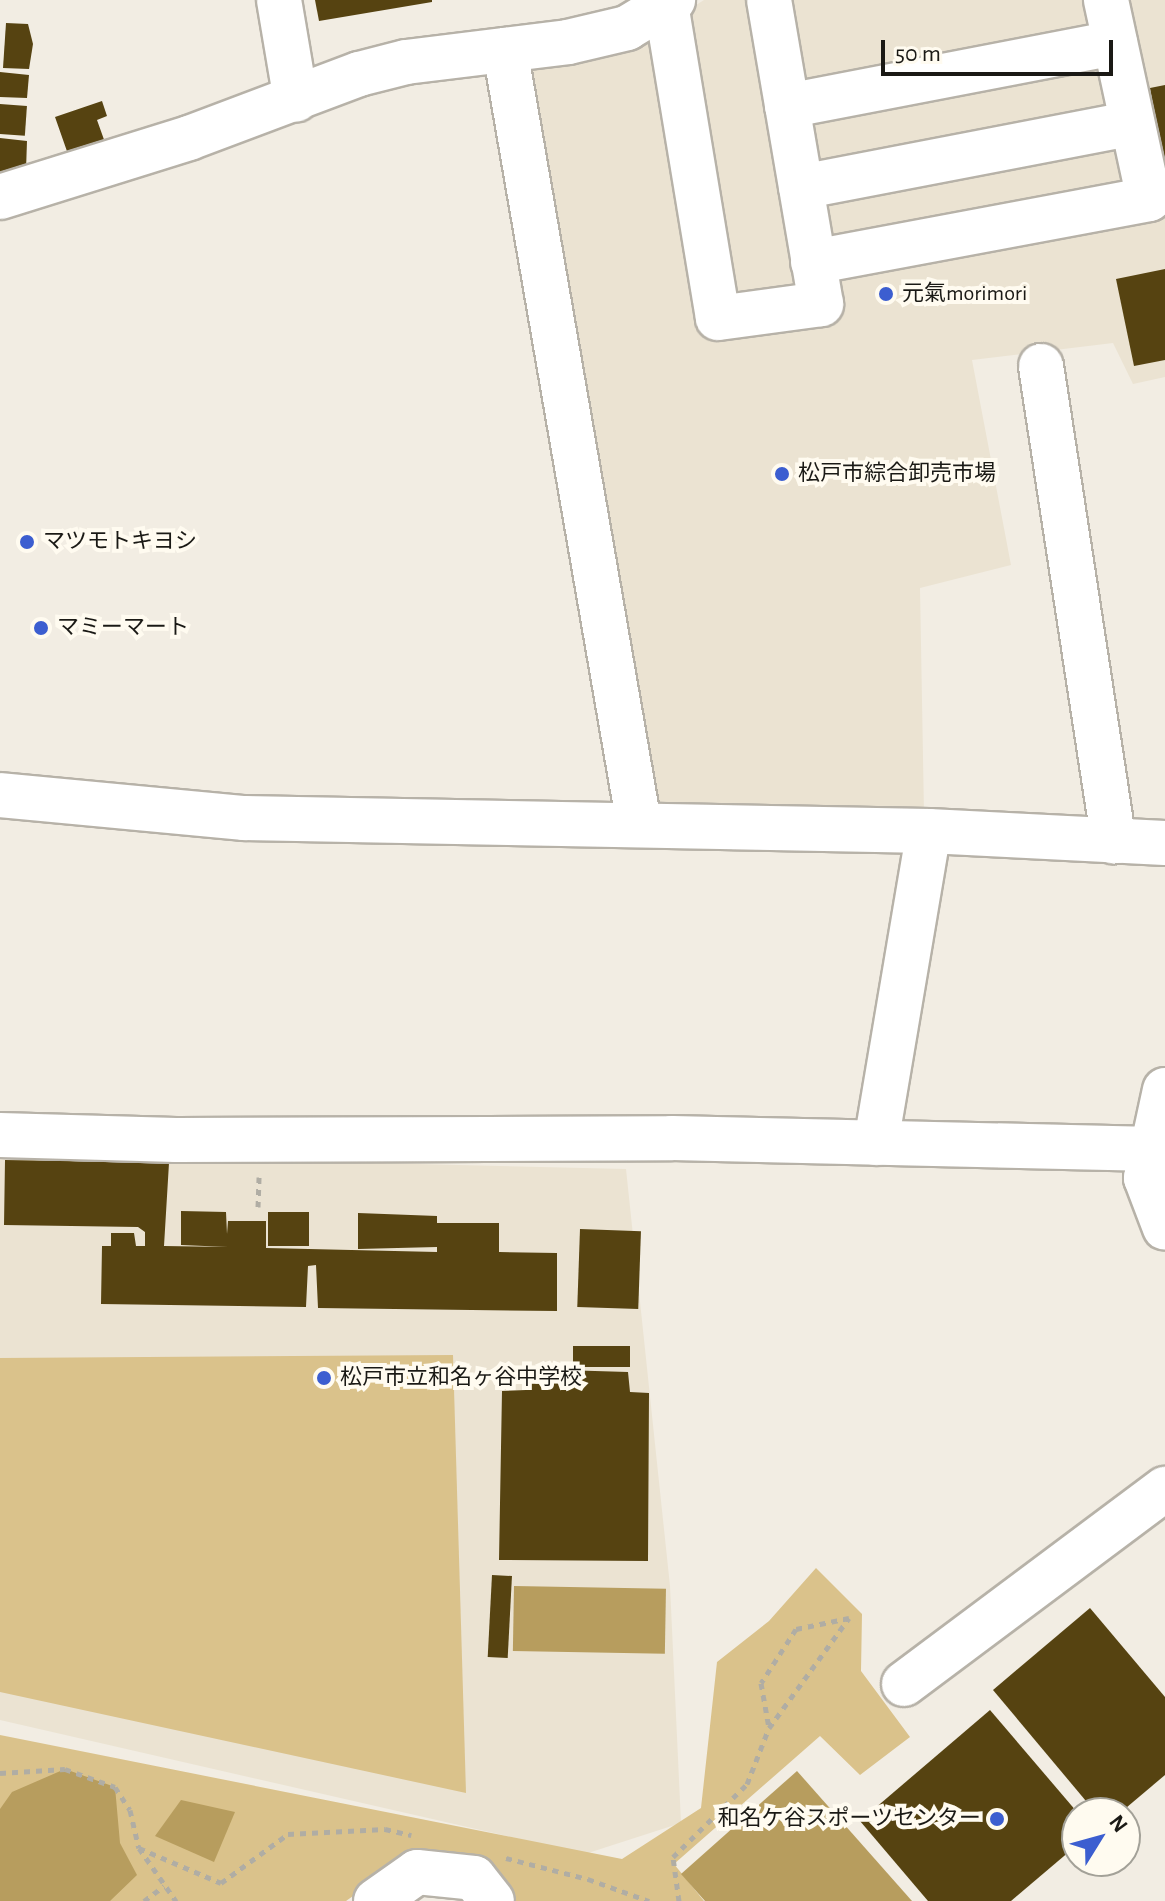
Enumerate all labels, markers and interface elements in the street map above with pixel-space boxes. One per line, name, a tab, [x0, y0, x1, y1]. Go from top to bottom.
scale bar	[885, 24, 1117, 74]
text: 50 m	[895, 42, 941, 66]
place label: 元氣morimori	[902, 281, 1027, 307]
marker: 元氣morimori	[877, 285, 895, 303]
place label: 松戸市綜合卸売市場	[798, 461, 996, 487]
marker: 松戸市綜合卸売市場	[773, 465, 791, 483]
place label: マツモトキヨシ	[43, 529, 197, 555]
marker: マツモトキヨシ	[18, 533, 36, 551]
place label: マミーマート	[57, 615, 189, 641]
marker: マミーマート	[32, 619, 50, 637]
place label: 松戸市立和名ヶ谷中学校	[340, 1365, 582, 1391]
marker: 松戸市立和名ヶ谷中学校	[315, 1369, 333, 1387]
north arrow	[1061, 1797, 1141, 1877]
place label: 和名ケ谷スポーツセンター	[717, 1806, 981, 1832]
marker: 和名ケ谷スポーツセンター	[988, 1810, 1006, 1828]
text: N	[1105, 1811, 1132, 1836]

